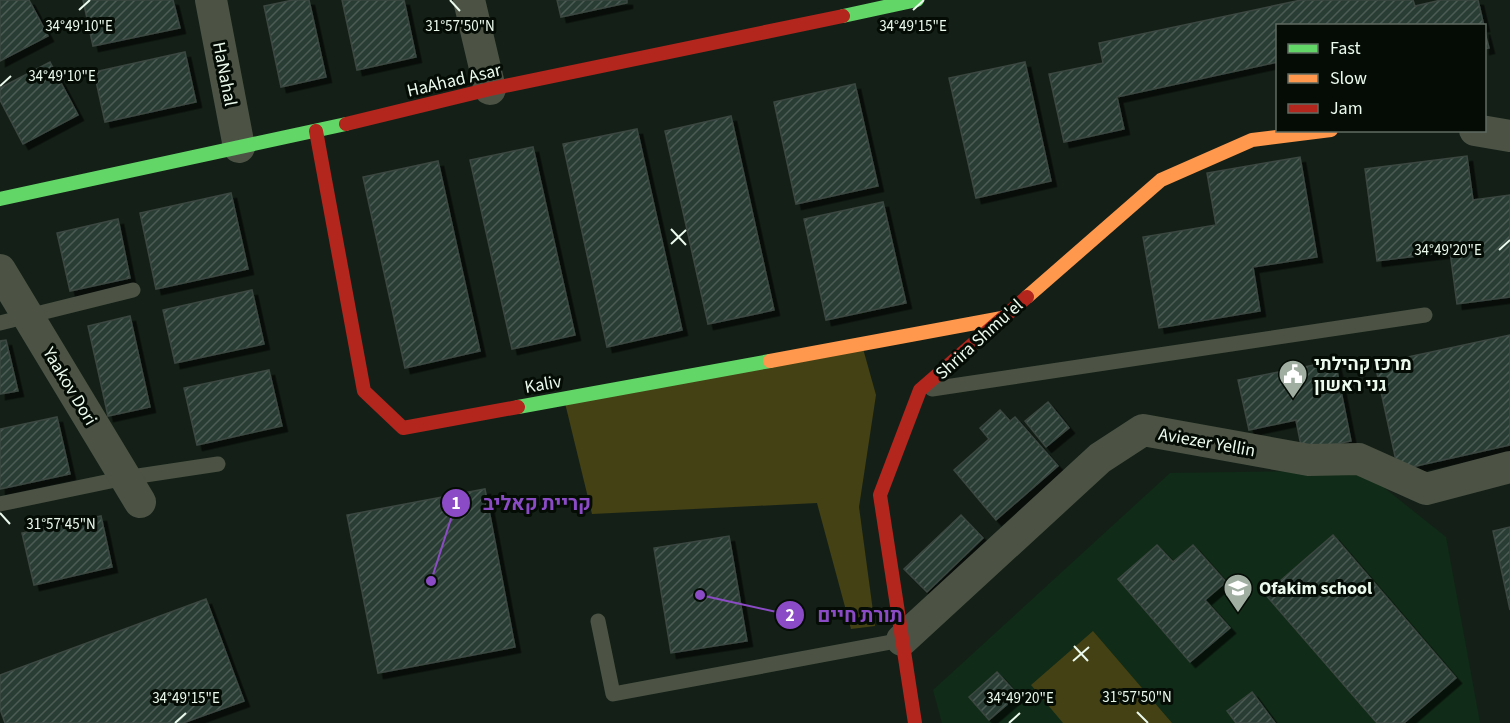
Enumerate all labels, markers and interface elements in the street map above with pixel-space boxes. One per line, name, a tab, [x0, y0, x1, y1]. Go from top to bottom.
text: 34°49'10"E	[45, 16, 113, 37]
text: 31°57'50"N	[425, 16, 495, 37]
text: 34°49'15"E	[879, 16, 947, 37]
legend	[1276, 24, 1486, 132]
text: Fast	[1330, 36, 1361, 61]
street label: HaNahal	[206, 40, 243, 108]
street label: HaAhad Asar	[404, 57, 504, 103]
text: 34°49'10"E	[28, 66, 96, 87]
text: Slow	[1330, 66, 1367, 91]
text: Jam	[1330, 96, 1363, 121]
text: 34°49'20"E	[1414, 240, 1482, 261]
street label: Shrira Shmu'el	[930, 293, 1029, 386]
street label: Yaakov Dori	[36, 342, 103, 430]
place label: מרכז קהילתי גני ראשון	[1314, 352, 1412, 398]
public building icon: מרכז קהילתי גני ראשון	[1277, 358, 1309, 400]
street label: Kaliv	[523, 369, 564, 400]
street label: Aviezer Yellin	[1157, 422, 1257, 463]
callout: קריית קאליב	[441, 484, 603, 522]
text: קריית קאליב	[483, 490, 591, 518]
text: 1	[451, 491, 461, 516]
text: 31°57'45"N	[26, 514, 96, 535]
school or university icon: Ofakim school	[1222, 572, 1254, 614]
place label: Ofakim school	[1259, 576, 1372, 601]
callout: תורת חיים	[775, 596, 915, 634]
text: תורת חיים	[817, 602, 903, 630]
text: 2	[785, 603, 795, 628]
text: 31°57'50"N	[1102, 687, 1172, 708]
text: 34°49'15"E	[152, 688, 220, 709]
text: 34°49'20"E	[986, 688, 1054, 709]

